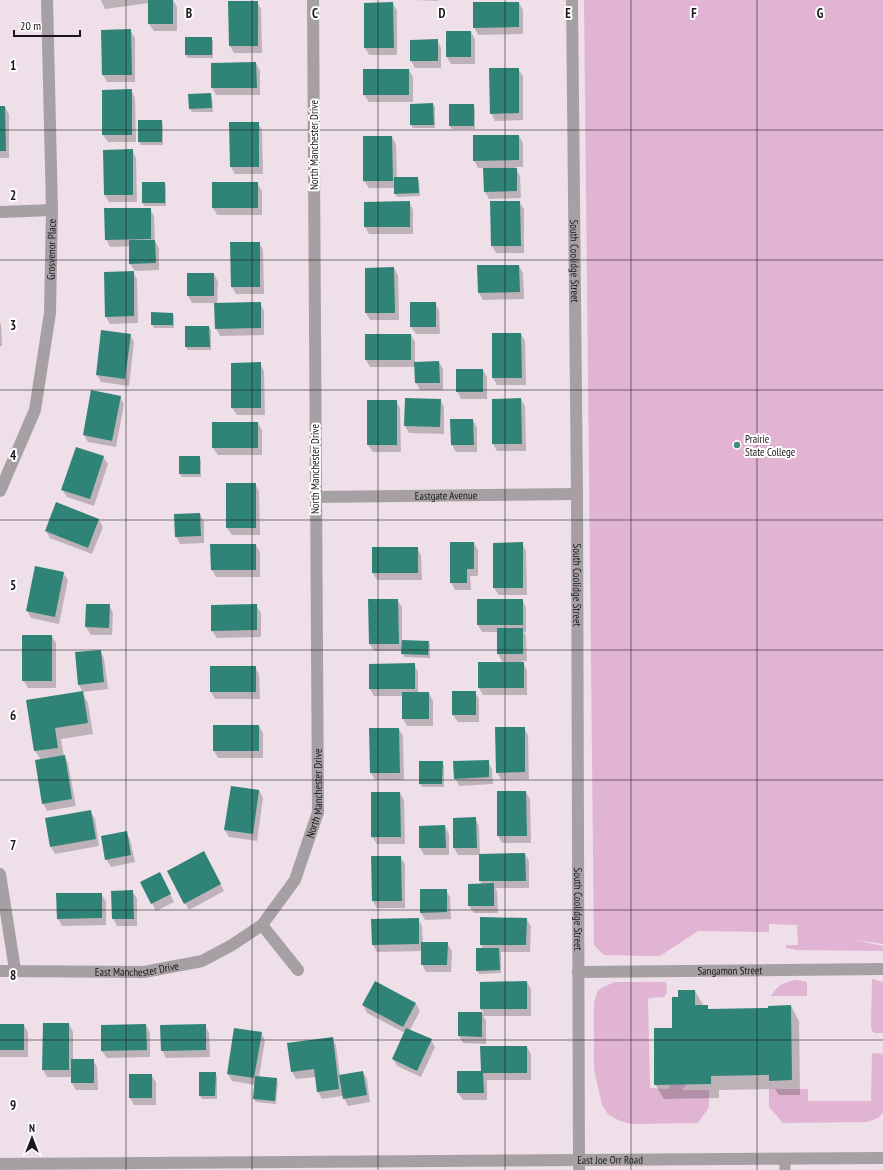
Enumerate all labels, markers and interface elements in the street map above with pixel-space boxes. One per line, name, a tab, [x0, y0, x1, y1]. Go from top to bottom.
text: B	[186, 5, 192, 22]
text: C	[312, 5, 318, 22]
text: D	[439, 5, 446, 22]
text: E	[565, 5, 571, 22]
text: F	[691, 5, 697, 22]
text: G	[817, 5, 824, 22]
scale bar	[14, 12, 80, 38]
text: 20 m	[20, 18, 41, 33]
text: 1	[10, 57, 16, 74]
street label: North Manchester Drive	[307, 99, 321, 190]
text: 2	[10, 187, 16, 204]
street label: Grosvenor Place	[44, 218, 59, 280]
street label: South Coolidge Street	[567, 219, 582, 303]
text: 3	[10, 317, 16, 334]
street label: North Manchester Drive	[308, 423, 322, 514]
place label: Prairie State College	[745, 432, 796, 459]
marker: Prairie State College	[732, 440, 742, 450]
text: 4	[10, 447, 17, 464]
street label: Eastgate Avenue	[415, 488, 478, 503]
street label: South Coolidge Street	[570, 543, 584, 626]
text: 5	[10, 577, 16, 594]
text: 6	[10, 707, 16, 724]
street label: North Manchester Drive	[303, 748, 325, 840]
text: 7	[10, 837, 16, 854]
street label: South Coolidge Street	[571, 867, 585, 950]
street label: East Manchester Drive	[95, 958, 180, 979]
street label: Sangamon Street	[697, 963, 763, 978]
text: 8	[10, 967, 16, 984]
text: 9	[10, 1097, 16, 1114]
north arrow	[12, 1118, 52, 1158]
text: N	[29, 1121, 35, 1135]
street label: East Joe Orr Road	[577, 1153, 643, 1167]

